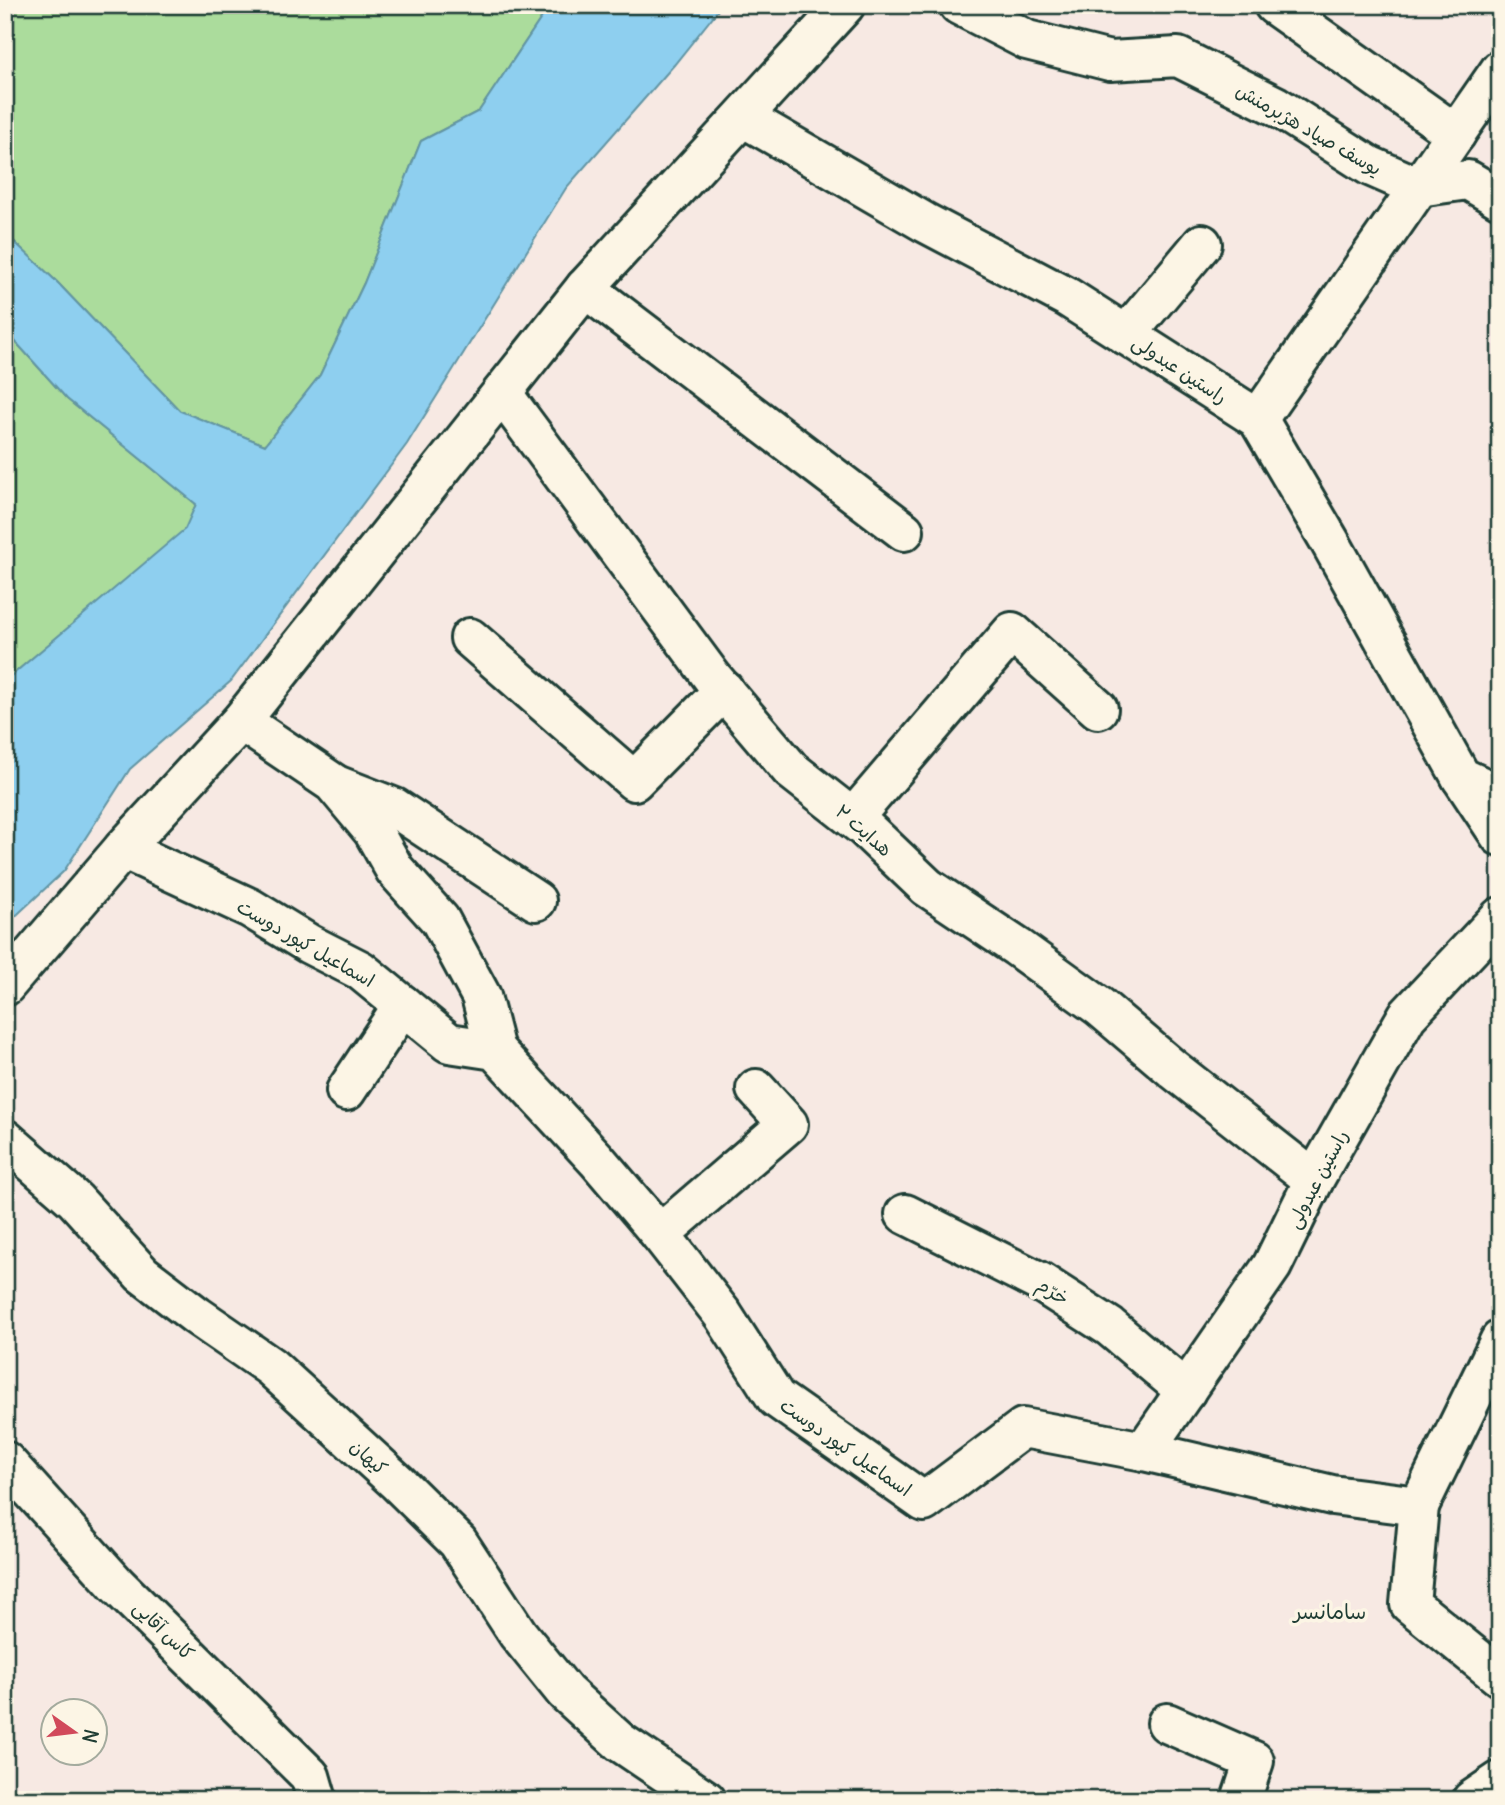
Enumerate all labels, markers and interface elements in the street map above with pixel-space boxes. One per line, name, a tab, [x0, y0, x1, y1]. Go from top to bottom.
street label: یوسف صیاد هژبرمنش	[1232, 78, 1386, 180]
street label: راستین عبدولی	[1127, 329, 1232, 409]
street label: هدایت ۲	[831, 799, 897, 861]
street label: اسماعیل کپور دوست	[232, 894, 379, 993]
street label: راستین عبدولی	[1281, 1126, 1354, 1233]
street label: خرّم	[1031, 1272, 1074, 1313]
street label: اسماعیل کپور دوست	[775, 1393, 916, 1502]
street label: کیهان	[345, 1434, 393, 1480]
street label: کاس آقایی	[128, 1595, 200, 1666]
district label: سامانسر	[1292, 1598, 1366, 1625]
north arrow	[38, 1696, 108, 1766]
text: N	[77, 1727, 104, 1745]

